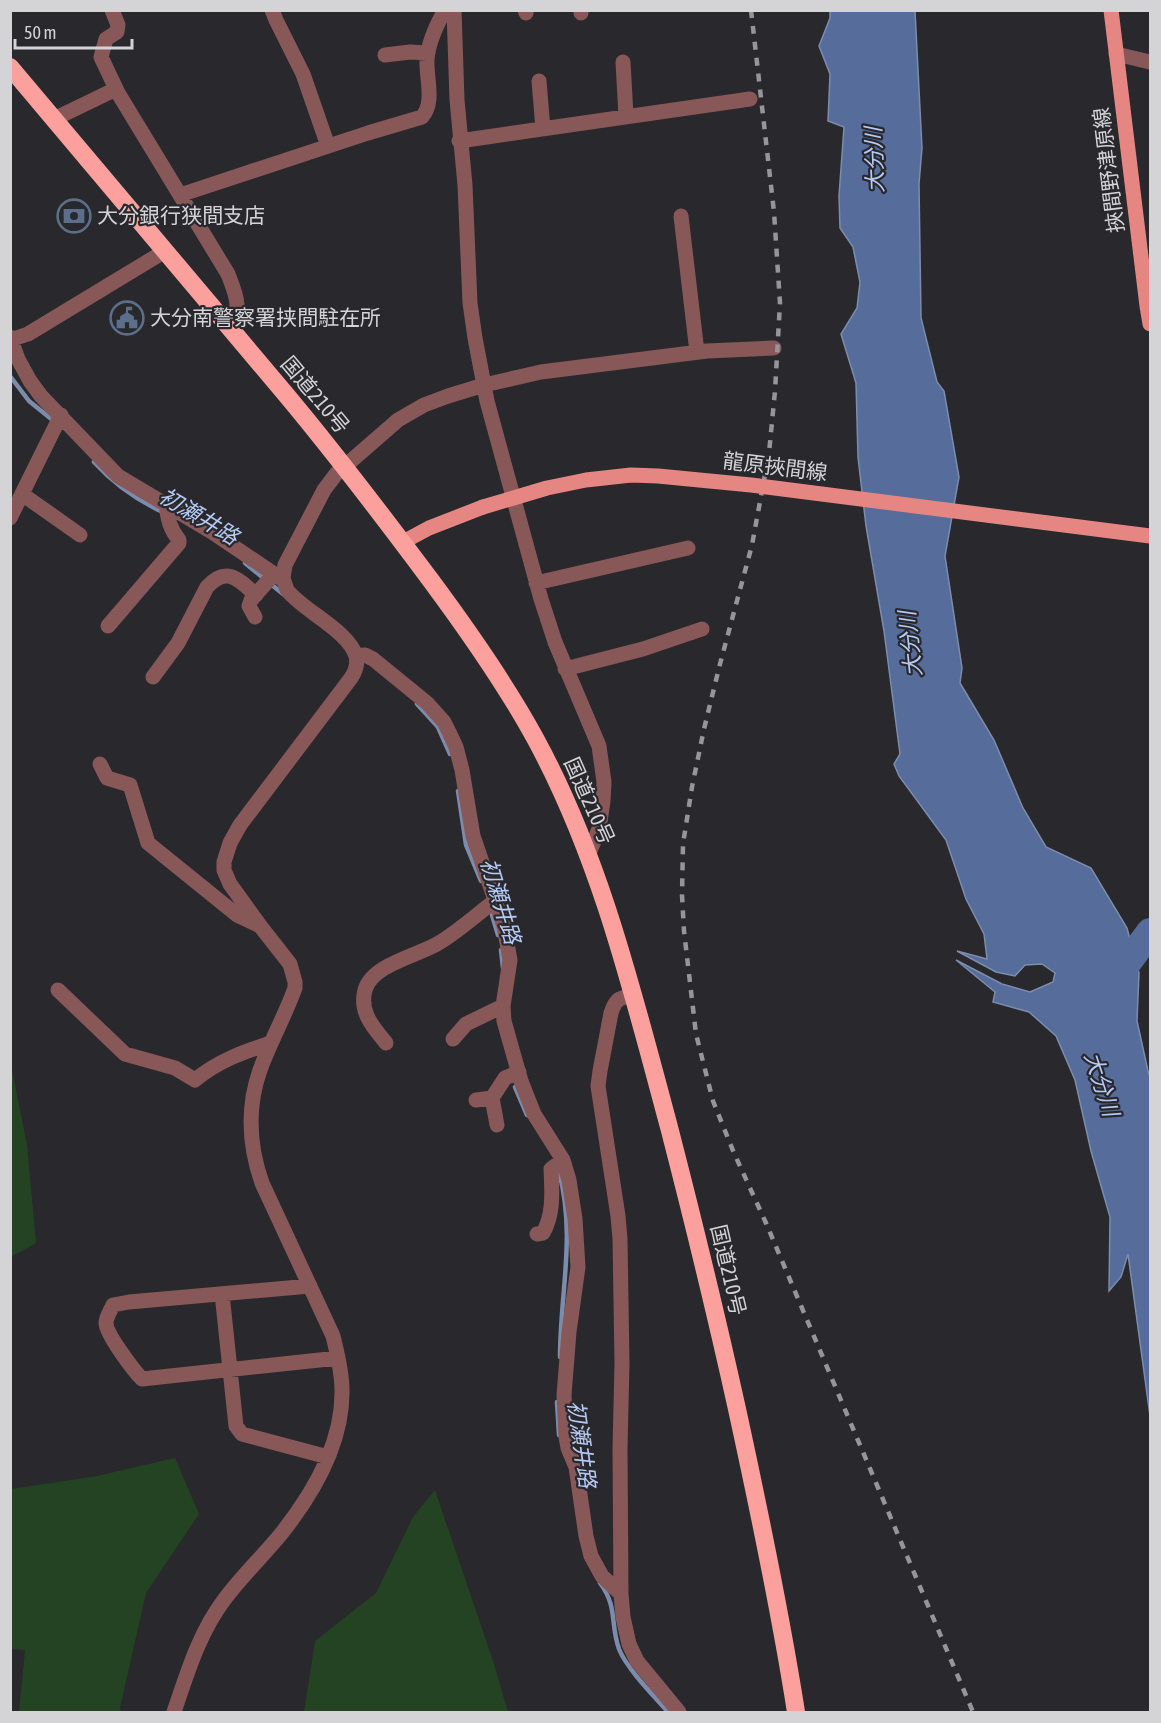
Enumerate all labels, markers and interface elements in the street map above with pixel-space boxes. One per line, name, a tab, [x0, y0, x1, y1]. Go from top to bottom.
scale bar	[15, 12, 132, 50]
text: 50 m	[24, 22, 56, 43]
street label: 挾間野津原線	[1088, 106, 1128, 234]
water label: 大分川	[860, 125, 888, 193]
bank icon: 大分銀行狭間支店	[56, 198, 92, 234]
place label: 大分銀行狭間支店	[97, 203, 265, 227]
public building icon: 大分南警察署挟間駐在所	[109, 300, 145, 336]
place label: 大分南警察署挟間駐在所	[150, 305, 381, 329]
street label: 国道210号	[277, 351, 355, 438]
street label: 龍原挾間線	[722, 448, 829, 484]
water label: 初瀬井路	[155, 482, 245, 551]
water label: 大分川	[893, 608, 926, 678]
street label: 国道210号	[560, 753, 620, 848]
water label: 初瀬井路	[476, 855, 527, 949]
water label: 大分川	[1079, 1049, 1125, 1121]
street label: 国道210号	[707, 1222, 751, 1318]
water label: 初瀬井路	[563, 1399, 601, 1491]

